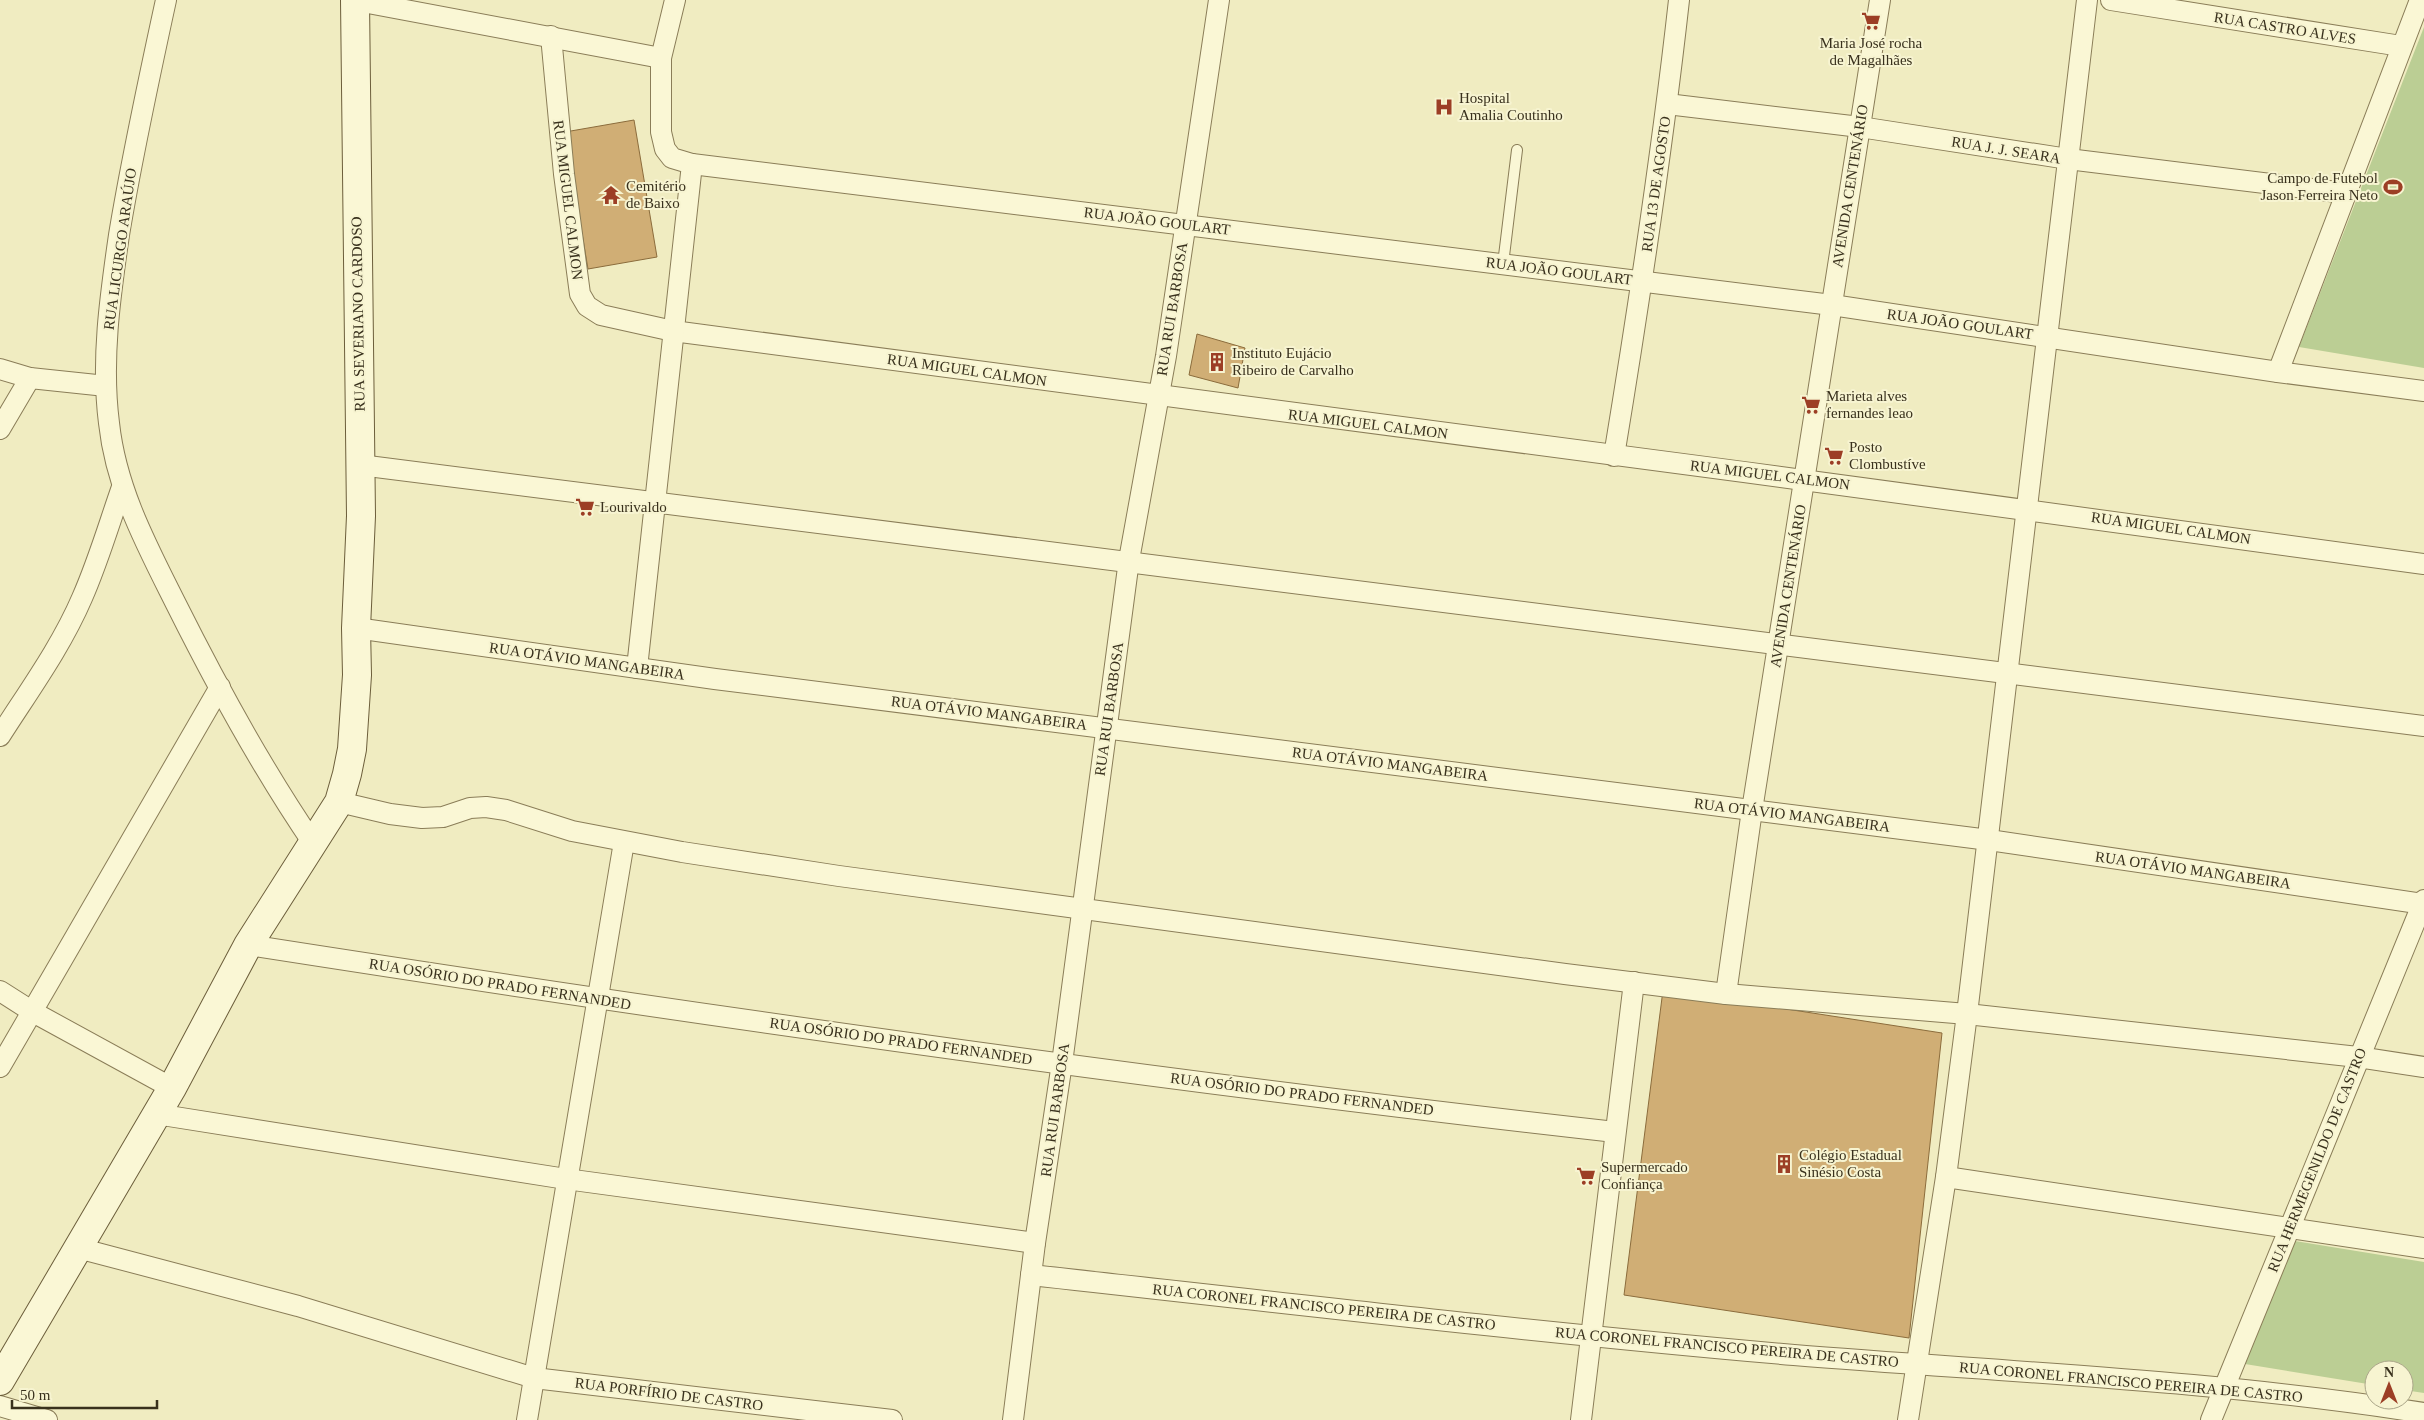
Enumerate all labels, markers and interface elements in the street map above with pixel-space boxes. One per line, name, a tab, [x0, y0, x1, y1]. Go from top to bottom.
street label: RUA CASTRO ALVES	[2213, 9, 2357, 47]
supermarket icon: Maria José rocha de Magalhães	[1860, 10, 1882, 32]
place label: Maria José rocha de Magalhães	[1820, 35, 1923, 68]
place label: Hospital Amalia Coutinho	[1459, 90, 1563, 123]
hospital icon: Hospital Amalia Coutinho	[1433, 96, 1455, 118]
street label: AVENIDA CENTENÁRIO	[1829, 103, 1871, 269]
street label: RUA 13 DE AGOSTO	[1639, 115, 1673, 253]
street label: RUA MIGUEL CALMON	[550, 119, 586, 281]
street label: RUA J. J. SEARA	[1950, 133, 2062, 167]
street label: RUA LICURGO ARAÚJO	[101, 167, 139, 331]
place label: Campo de Futebol Jason Ferreira Neto	[2261, 170, 2378, 203]
sports icon: Campo de Futebol Jason Ferreira Neto	[2382, 176, 2404, 198]
place label: Cemitério de Baixo	[626, 178, 686, 211]
temple icon: Cemitério de Baixo	[600, 184, 622, 206]
street label: RUA JOÃO GOULART	[1083, 204, 1231, 238]
street label: RUA SEVERIANO CARDOSO	[348, 216, 368, 412]
street label: RUA RUI BARBOSA	[1154, 241, 1190, 377]
street label: RUA JOÃO GOULART	[1485, 254, 1633, 288]
street label: RUA JOÃO GOULART	[1886, 306, 2034, 342]
place label: Instituto Eujácio Ribeiro de Carvalho	[1232, 345, 1354, 378]
street label: RUA MIGUEL CALMON	[886, 351, 1048, 389]
building icon: Instituto Eujácio Ribeiro de Carvalho	[1206, 351, 1228, 373]
place label: Marieta alves fernandes leao	[1826, 388, 1913, 421]
supermarket icon: Marieta alves fernandes leao	[1800, 394, 1822, 416]
street label: RUA MIGUEL CALMON	[1287, 406, 1449, 442]
place label: Posto Clombustíve	[1849, 439, 1926, 472]
supermarket icon: Posto Clombustíve	[1823, 445, 1845, 467]
street label: RUA MIGUEL CALMON	[1689, 457, 1851, 493]
supermarket icon: Lourivaldo	[574, 496, 596, 518]
place label: Lourivaldo	[600, 499, 667, 515]
street label: AVENIDA CENTENÁRIO	[1767, 503, 1809, 669]
street label: RUA MIGUEL CALMON	[2090, 509, 2252, 547]
street label: RUA OTÁVIO MANGABEIRA	[488, 639, 686, 683]
street label: RUA RUI BARBOSA	[1092, 641, 1126, 777]
street label: RUA OTÁVIO MANGABEIRA	[890, 693, 1088, 733]
street label: RUA OTÁVIO MANGABEIRA	[1291, 744, 1489, 784]
street label: RUA OTÁVIO MANGABEIRA	[1693, 795, 1891, 835]
street label: RUA OTÁVIO MANGABEIRA	[2094, 848, 2292, 892]
street label: RUA OSÓRIO DO PRADO FERNANDED	[368, 955, 632, 1013]
street label: RUA OSÓRIO DO PRADO FERNANDED	[769, 1015, 1034, 1067]
street label: RUA RUI BARBOSA	[1038, 1042, 1072, 1178]
street label: RUA HERMEGENILDO DE CASTRO	[2265, 1045, 2370, 1274]
street label: RUA OSÓRIO DO PRADO FERNANDED	[1169, 1070, 1435, 1118]
place label: Colégio Estadual Sinésio Costa	[1799, 1147, 1902, 1180]
building icon: Colégio Estadual Sinésio Costa	[1773, 1153, 1795, 1175]
place label: Supermercado Confiança	[1601, 1159, 1688, 1192]
supermarket icon: Supermercado Confiança	[1575, 1165, 1597, 1187]
street label: RUA CORONEL FRANCISCO PEREIRA DE CASTRO	[1152, 1281, 1497, 1333]
street label: RUA CORONEL FRANCISCO PEREIRA DE CASTRO	[1554, 1324, 1900, 1370]
street label: RUA CORONEL FRANCISCO PEREIRA DE CASTRO	[1958, 1359, 2304, 1405]
north arrow	[2364, 1360, 2414, 1410]
text: N	[2384, 1365, 2394, 1380]
street label: RUA PORFÍRIO DE CASTRO	[574, 1375, 764, 1414]
scale bar	[12, 1378, 158, 1410]
text: 50 m	[20, 1387, 51, 1403]

